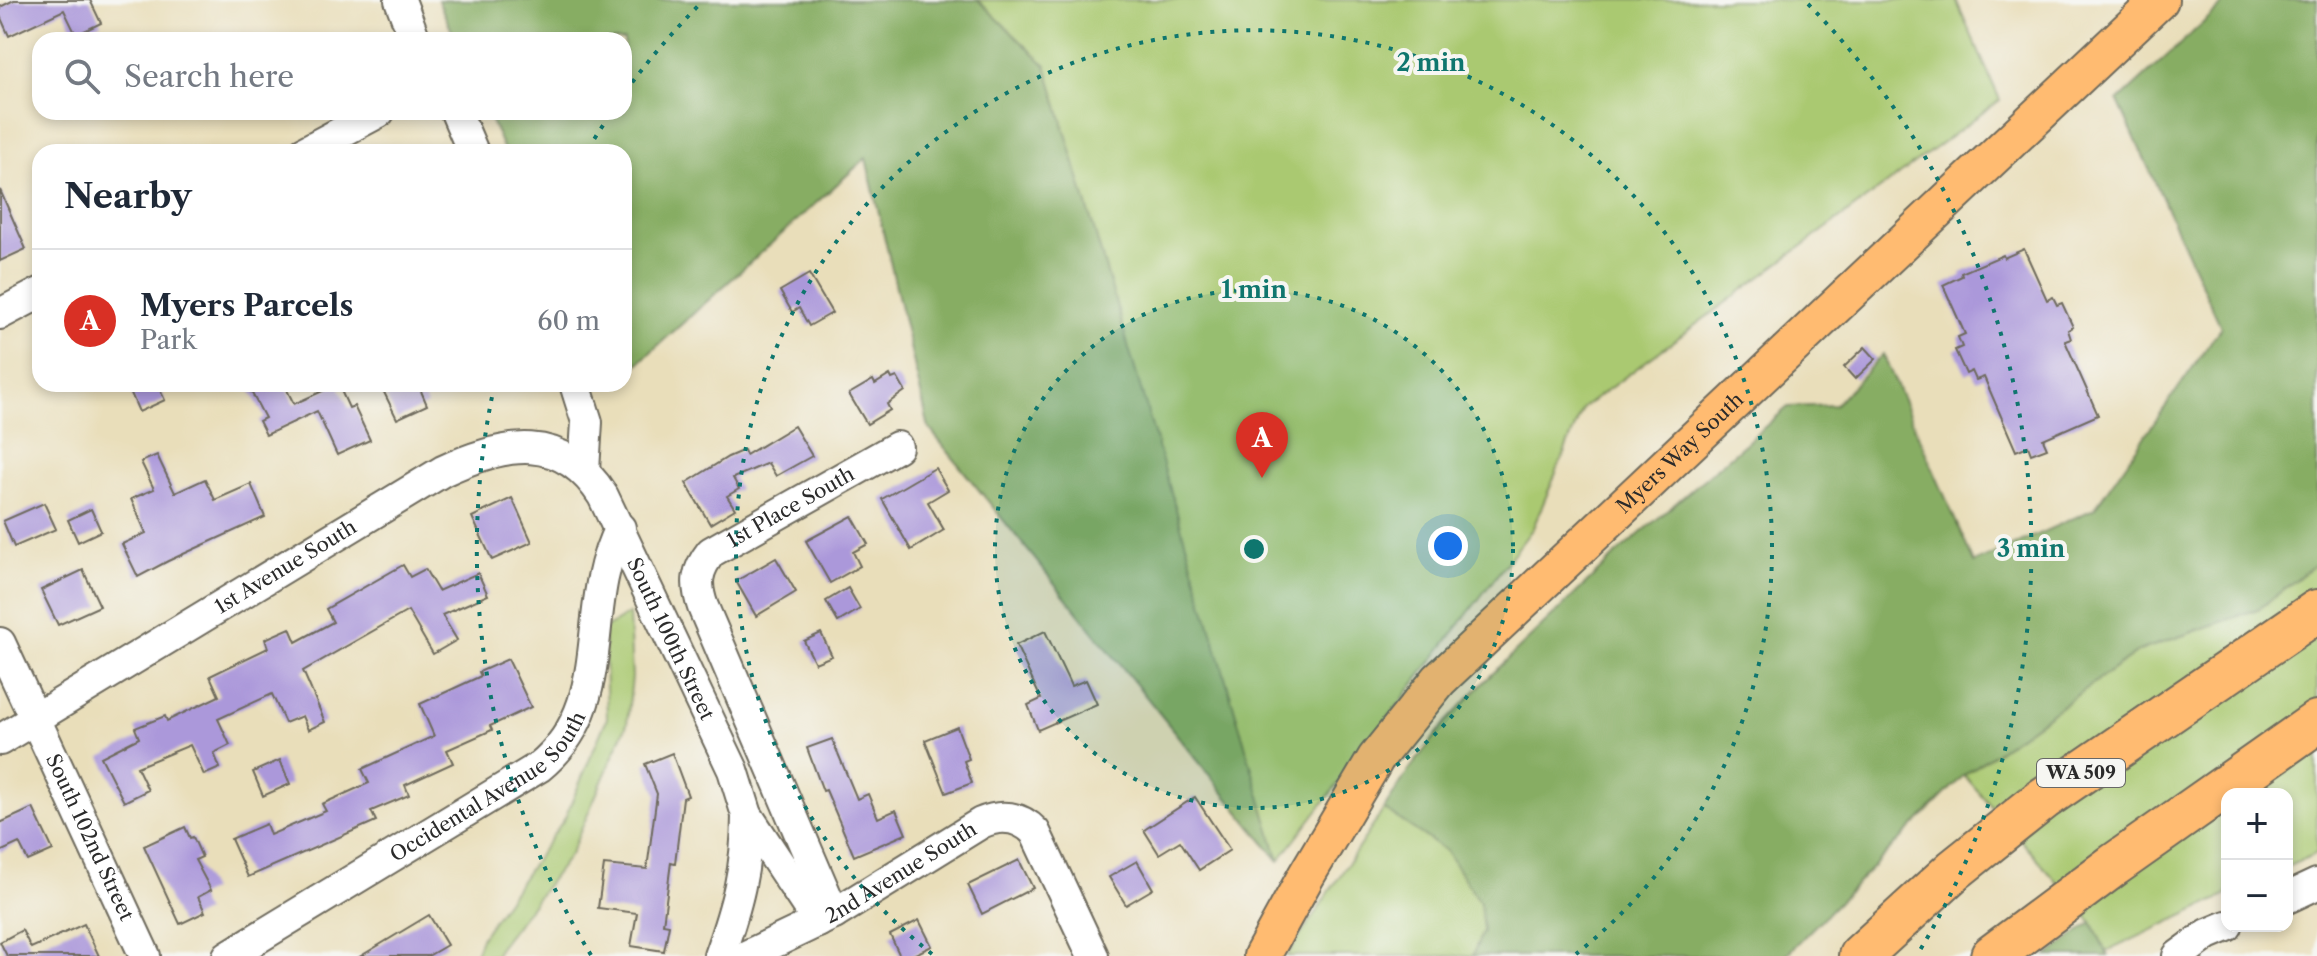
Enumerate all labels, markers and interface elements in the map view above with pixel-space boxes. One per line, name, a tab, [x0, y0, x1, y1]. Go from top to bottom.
search box	[32, 32, 632, 120]
text: 2 min	[1396, 48, 1466, 77]
icon: search	[60, 54, 104, 98]
text: Search here	[124, 58, 294, 95]
text: Nearby	[64, 175, 192, 217]
text: 1 min	[1221, 275, 1287, 304]
text: Myers Parcels	[140, 287, 354, 324]
text: A	[80, 305, 100, 337]
text: 60 m	[537, 305, 600, 337]
text: Park	[140, 324, 197, 356]
street label: Myers Way South	[1612, 387, 1749, 518]
pin: A	[1236, 412, 1288, 478]
street label: 1st Place South	[723, 461, 859, 553]
street label: 1st Avenue South	[210, 514, 361, 619]
your location	[1428, 526, 1468, 566]
text: 3 min	[1997, 534, 2066, 563]
centre of rings	[1240, 535, 1268, 563]
street label: South 100th Street	[622, 554, 719, 724]
street label: Occidental Avenue South	[386, 707, 591, 867]
street label: South 102nd Street	[41, 750, 139, 924]
road number: WA 509	[2037, 759, 2125, 787]
map controls	[2221, 788, 2293, 932]
button: +	[2221, 788, 2293, 860]
street label: 2nd Avenue South	[821, 817, 981, 928]
button: −	[2221, 860, 2293, 932]

